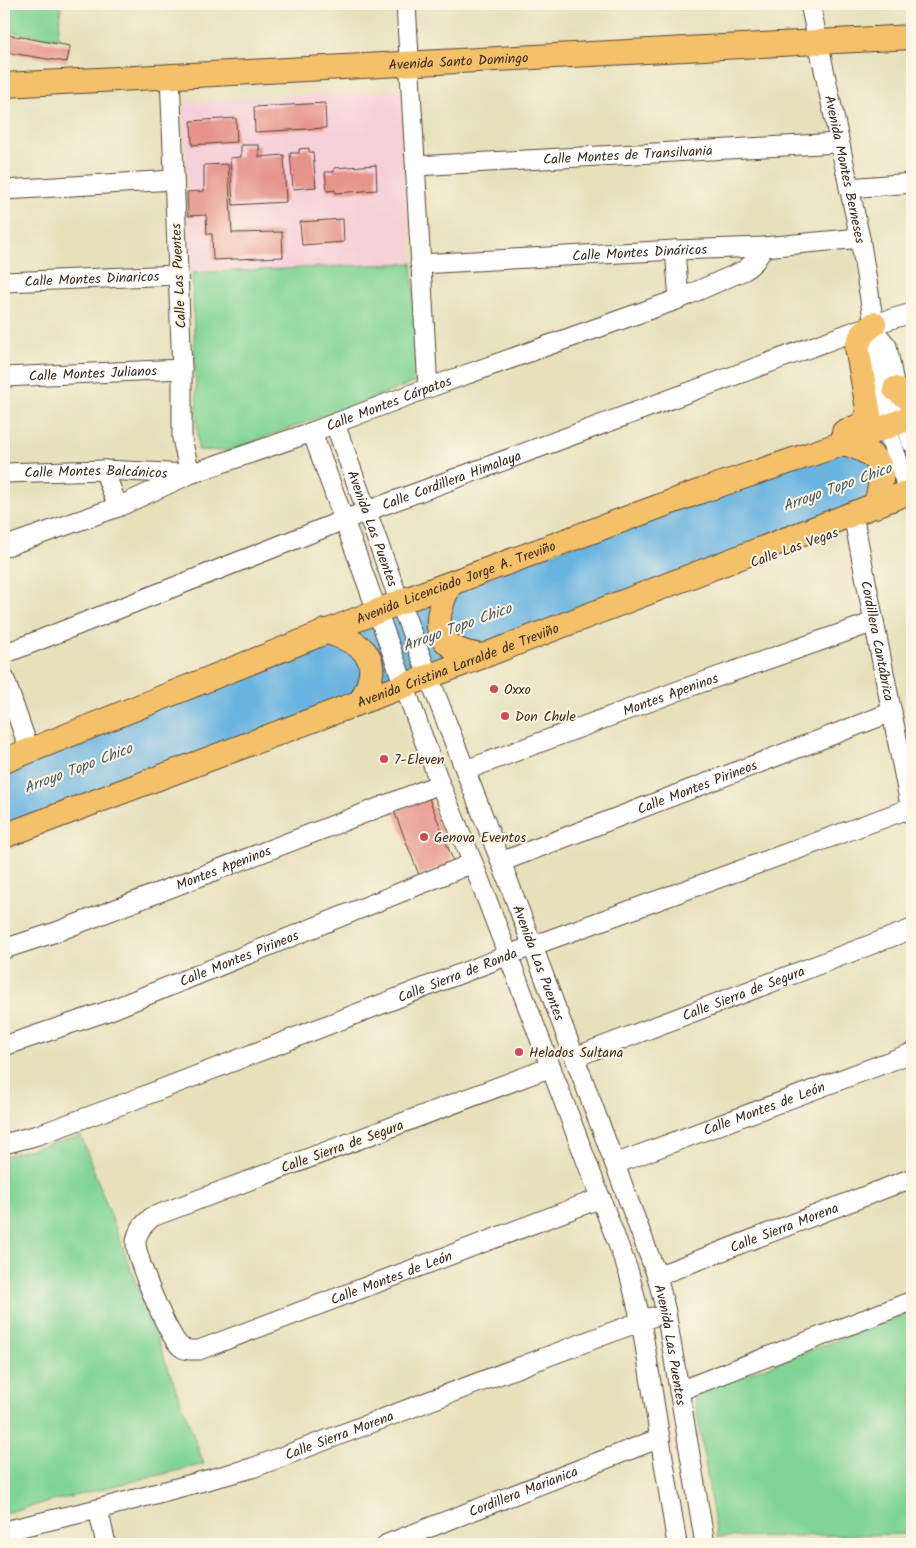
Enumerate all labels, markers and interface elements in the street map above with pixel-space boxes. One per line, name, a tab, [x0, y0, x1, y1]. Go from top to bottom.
street label: Avenida Santo Domingo	[388, 47, 529, 77]
street label: Avenida Montes Berneses	[818, 93, 871, 245]
street label: Calle Montes de Transilvania	[542, 140, 713, 171]
street label: Calle Las Puentes	[165, 223, 193, 329]
street label: Calle Montes Dináricos	[572, 239, 708, 268]
street label: Calle Montes Dinaricos	[24, 266, 160, 293]
street label: Calle Montes Julianos	[28, 360, 158, 388]
street label: Calle Montes Cárpatos	[323, 370, 455, 438]
street label: Calle Cordillera Himalaya	[379, 445, 524, 517]
water label: Arroyo Topo Chico	[779, 457, 896, 519]
street label: Calle Montes Balcánicos	[24, 460, 168, 485]
street label: Avenida Las Puentes	[341, 467, 403, 590]
street label: Calle Las Vegas	[747, 522, 842, 574]
street label: Avenida Licenciado Jorge A. Treviño	[353, 535, 559, 631]
street label: Cordillera Cantábrica	[854, 579, 899, 703]
water label: Arroyo Topo Chico	[399, 597, 516, 659]
street label: Avenida Cristina Larralde de Treviño	[354, 618, 562, 714]
street label: Montes Apeninos	[620, 668, 721, 723]
place label: Oxxo	[504, 679, 531, 701]
marker: Oxxo	[488, 683, 500, 695]
place label: Don Chule	[515, 706, 577, 728]
marker: Don Chule	[499, 710, 511, 722]
water label: Arroyo Topo Chico	[21, 737, 137, 801]
place label: 7-Eleven	[394, 749, 444, 771]
marker: 7-Eleven	[378, 753, 390, 765]
street label: Calle Montes Pirineos	[634, 755, 761, 821]
place label: Genova Eventos	[434, 827, 526, 849]
marker: Genova Eventos	[418, 831, 430, 843]
street label: Montes Apeninos	[173, 840, 274, 897]
street label: Avenida Las Puentes	[506, 902, 570, 1024]
street label: Calle Montes Pirineos	[176, 925, 302, 993]
street label: Calle Sierra de Ronda	[394, 943, 521, 1009]
street label: Calle Sierra de Segura	[679, 961, 808, 1027]
place label: Helados Sultana	[529, 1042, 623, 1064]
marker: Helados Sultana	[513, 1046, 525, 1058]
street label: Calle Montes de León	[700, 1076, 828, 1142]
street label: Calle Sierra de Segura	[278, 1114, 407, 1179]
street label: Calle Sierra Morena	[727, 1197, 842, 1259]
street label: Calle Montes de León	[327, 1245, 456, 1311]
street label: Avenida Las Puentes	[648, 1282, 691, 1407]
street label: Calle Sierra Morena	[282, 1406, 397, 1467]
street label: Cordillera Marianica	[466, 1461, 581, 1523]

